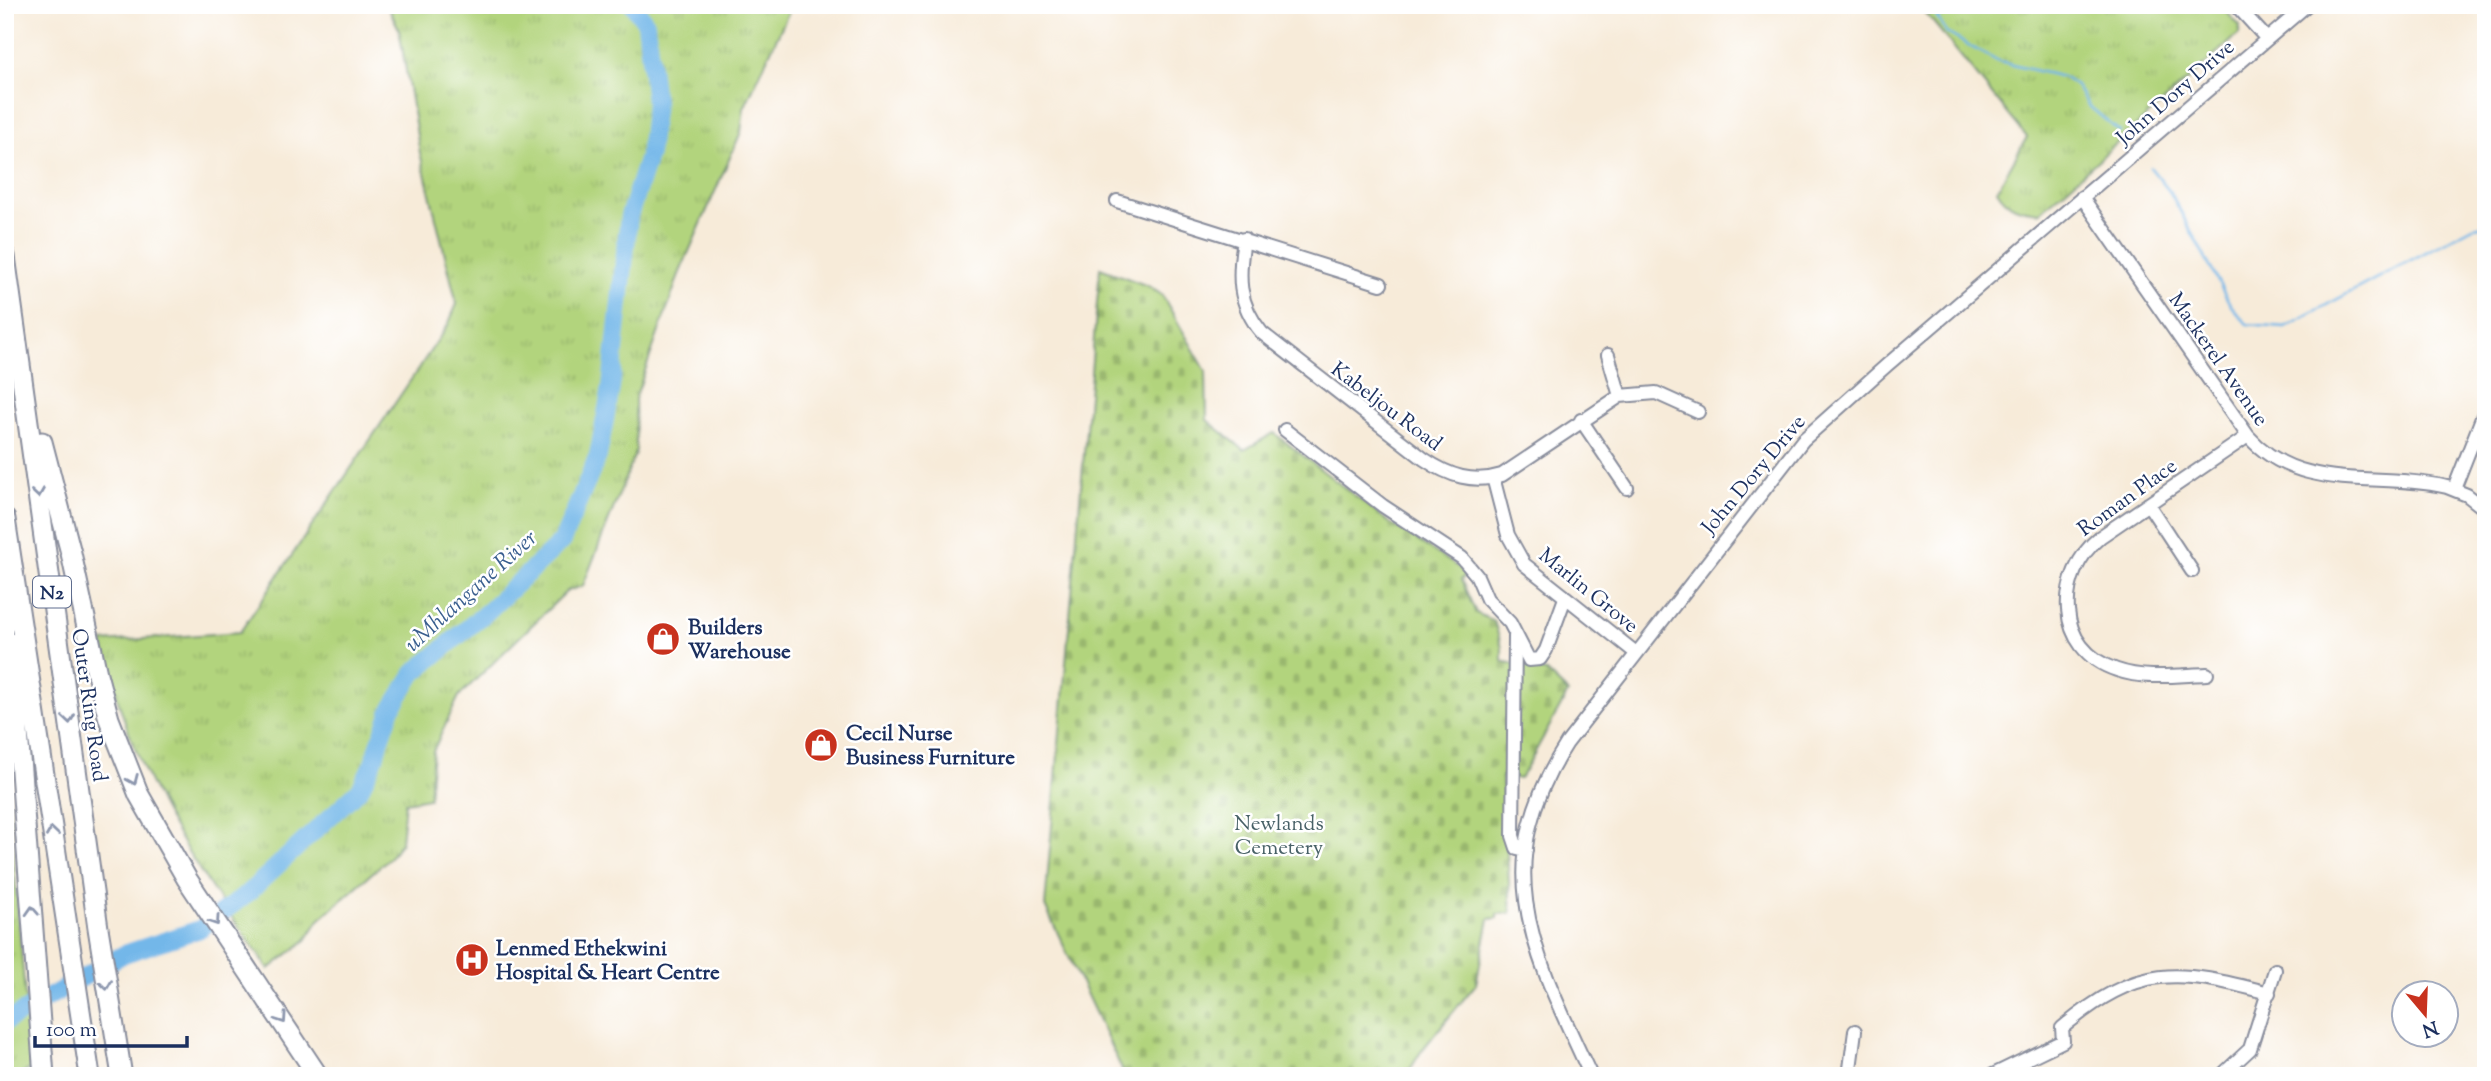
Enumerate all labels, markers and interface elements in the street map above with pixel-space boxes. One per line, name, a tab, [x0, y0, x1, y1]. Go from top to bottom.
street label: John Dory Drive	[2110, 34, 2242, 154]
street label: Mackerel Avenue	[2160, 287, 2275, 433]
street label: Kabeljou Road	[1324, 356, 1448, 460]
street label: John Dory Drive	[1695, 409, 1814, 542]
street label: Roman Place	[2072, 452, 2184, 545]
one-way arrow	[30, 488, 45, 499]
water label: uMhlangane River	[398, 523, 545, 660]
street label: Marlin Grove	[1531, 542, 1644, 641]
road number: N2	[33, 576, 71, 608]
place label: Builders Warehouse	[688, 614, 791, 668]
shop icon: Builders Warehouse	[644, 620, 682, 658]
street label: Outer Ring Road	[62, 627, 114, 784]
one-way arrow	[61, 713, 76, 725]
place label: Cecil Nurse Business Furniture	[846, 720, 1015, 774]
shop icon: Cecil Nurse Business Furniture	[802, 726, 840, 764]
one-way arrow	[124, 773, 138, 785]
park label: Newlands Cemetery	[1234, 810, 1324, 864]
one-way arrow	[45, 826, 60, 837]
one-way arrow	[25, 905, 40, 916]
one-way arrow	[207, 913, 219, 926]
place label: Lenmed Ethekwini Hospital & Heart Centre	[496, 935, 720, 989]
hospital icon: Lenmed Ethekwini Hospital & Heart Centre	[453, 941, 491, 979]
one-way arrow	[98, 979, 113, 991]
north arrow	[2390, 979, 2460, 1050]
scale bar	[35, 1004, 187, 1048]
one-way arrow	[274, 1011, 286, 1024]
text: N	[2418, 1012, 2441, 1043]
text: 100 m	[46, 1016, 97, 1046]

